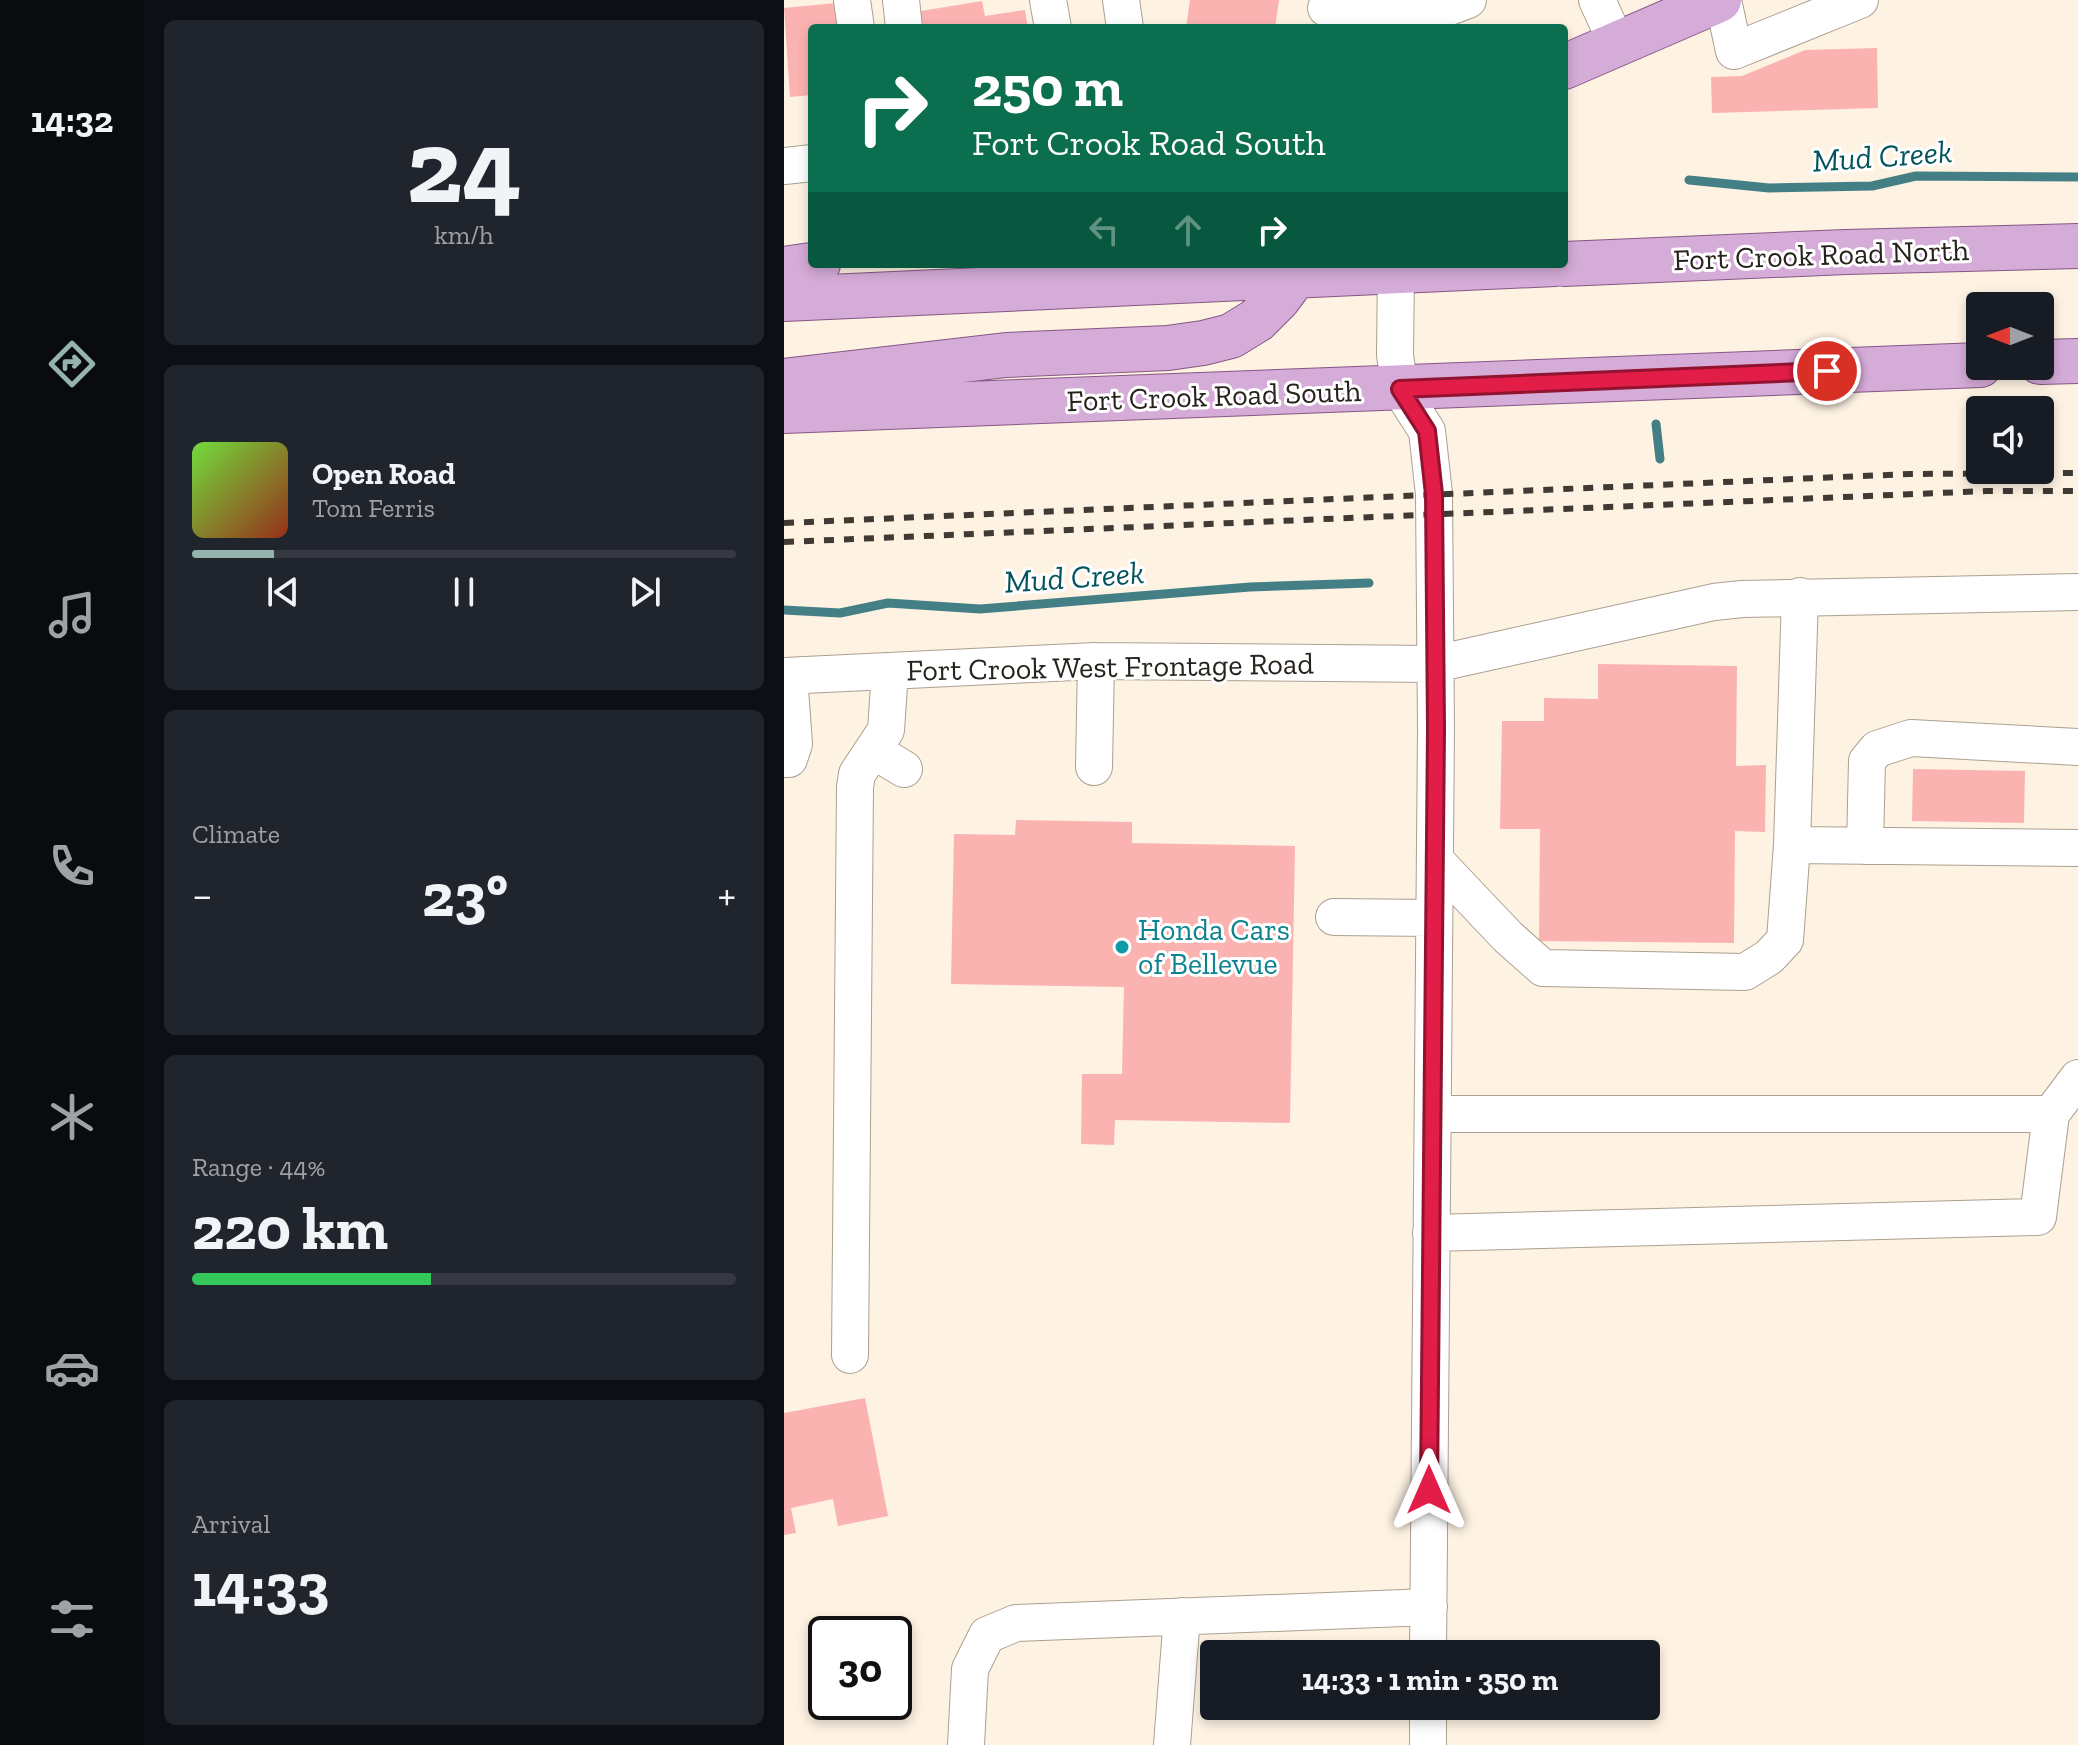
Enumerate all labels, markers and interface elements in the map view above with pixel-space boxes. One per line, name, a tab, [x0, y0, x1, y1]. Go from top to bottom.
text: 250 m	[972, 53, 1123, 120]
icon: right	[840, 56, 944, 160]
text: 14:32	[31, 98, 113, 141]
text: 24	[406, 104, 522, 229]
text: Fort Crook Road South	[972, 121, 1326, 164]
water label: Mud Creek	[1811, 132, 1953, 180]
icon: left	[1082, 208, 1126, 252]
icon: ahead	[1166, 208, 1210, 252]
icon: right	[1250, 208, 1294, 252]
text: km/h	[434, 219, 494, 251]
street label: Fort Crook Road North	[1672, 232, 1970, 278]
north arrow	[1966, 292, 2054, 380]
map controls	[1966, 292, 2054, 484]
icon: directions	[44, 336, 100, 392]
pin	[1793, 337, 1861, 405]
icon: arrive	[1805, 349, 1849, 393]
street label: Fort Crook Road South	[1066, 373, 1362, 419]
button: sound	[1966, 396, 2054, 484]
text: Open Road	[312, 456, 455, 492]
text: Tom Ferris	[312, 492, 435, 524]
water label: Mud Creek	[1003, 553, 1145, 601]
icon: previous	[261, 570, 305, 614]
icon: pause	[442, 570, 486, 614]
icon: next	[623, 570, 667, 614]
icon: music	[44, 587, 100, 643]
street label: Fort Crook West Frontage Road	[906, 645, 1315, 689]
text: Climate	[192, 818, 280, 850]
icon: phone	[44, 838, 100, 894]
text: 23°	[422, 859, 508, 931]
text: −	[192, 868, 213, 921]
text: +	[717, 868, 736, 921]
place label: Honda Cars of Bellevue	[1138, 912, 1290, 982]
marker: Honda Cars of Bellevue	[1113, 938, 1131, 956]
icon: climate	[44, 1089, 100, 1145]
text: Range · 44%	[192, 1151, 325, 1183]
text: 220 km	[192, 1192, 388, 1264]
icon: car	[44, 1340, 100, 1396]
position arrow	[1387, 1448, 1471, 1532]
text: Arrival	[192, 1508, 270, 1540]
text: 14:33	[192, 1549, 329, 1621]
icon: filters	[44, 1591, 100, 1647]
speed limit sign: 30	[808, 1616, 912, 1720]
text: 14:33 · 1 min · 350 m	[1302, 1662, 1558, 1698]

